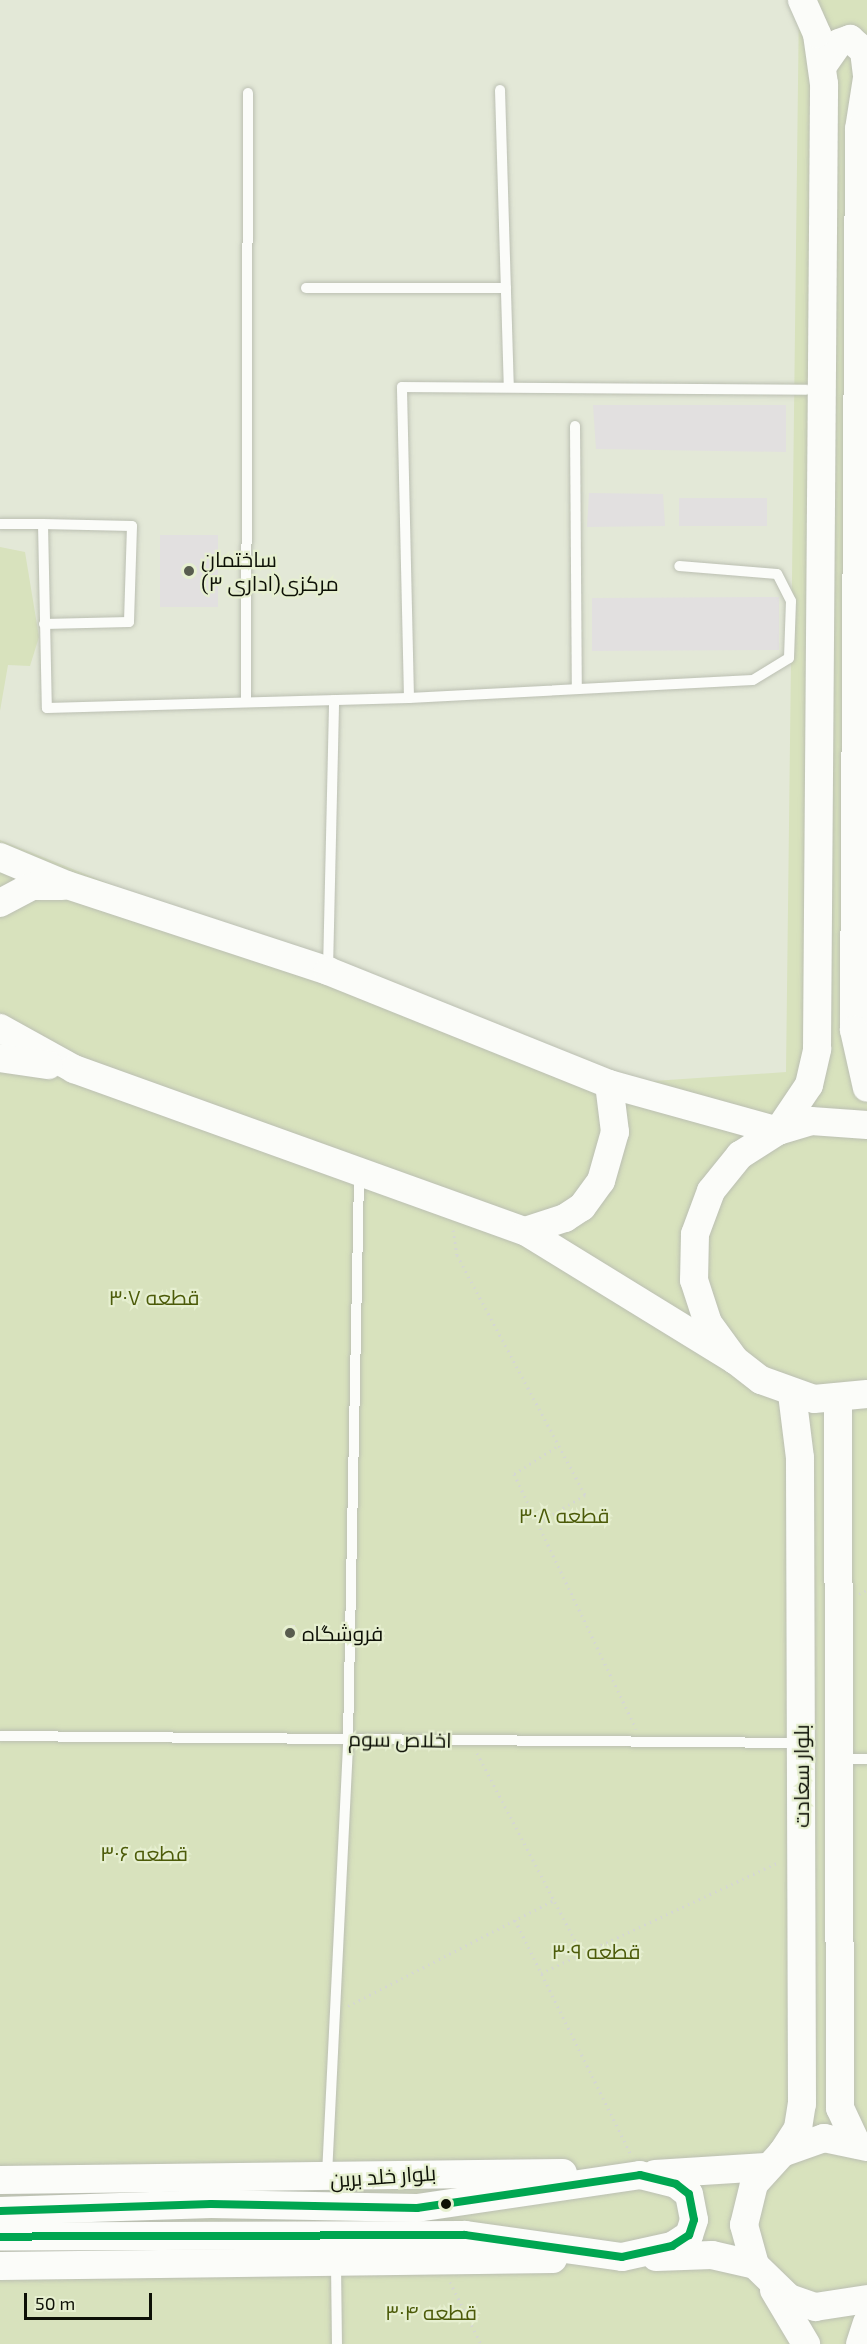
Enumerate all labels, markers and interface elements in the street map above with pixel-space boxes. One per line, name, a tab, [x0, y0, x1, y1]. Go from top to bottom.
place label: ساختمان مرکزی(اداری ۳)	[201, 546, 339, 596]
marker: ساختمان مرکزی(اداری ۳)	[182, 564, 196, 578]
park label: قطعه ۳۰۷	[108, 1284, 200, 1310]
park label: قطعه ۳۰۸	[518, 1502, 610, 1528]
place label: فروشگاه	[302, 1620, 383, 1646]
marker: فروشگاه	[283, 1626, 297, 1640]
street label: بلوار سعادت	[788, 1724, 814, 1828]
street label: اخلاص سوم	[348, 1725, 452, 1753]
park label: قطعه ۳۰۶	[100, 1840, 188, 1866]
park label: قطعه ۳۰۹	[552, 1938, 640, 1964]
street label: بلوار خلد برین	[329, 2160, 437, 2192]
unlabelled marker	[440, 2198, 452, 2210]
scale bar	[27, 2281, 154, 2319]
text: 50 m	[35, 2292, 75, 2314]
park label: قطعه ۳۰۴	[385, 2299, 477, 2325]

